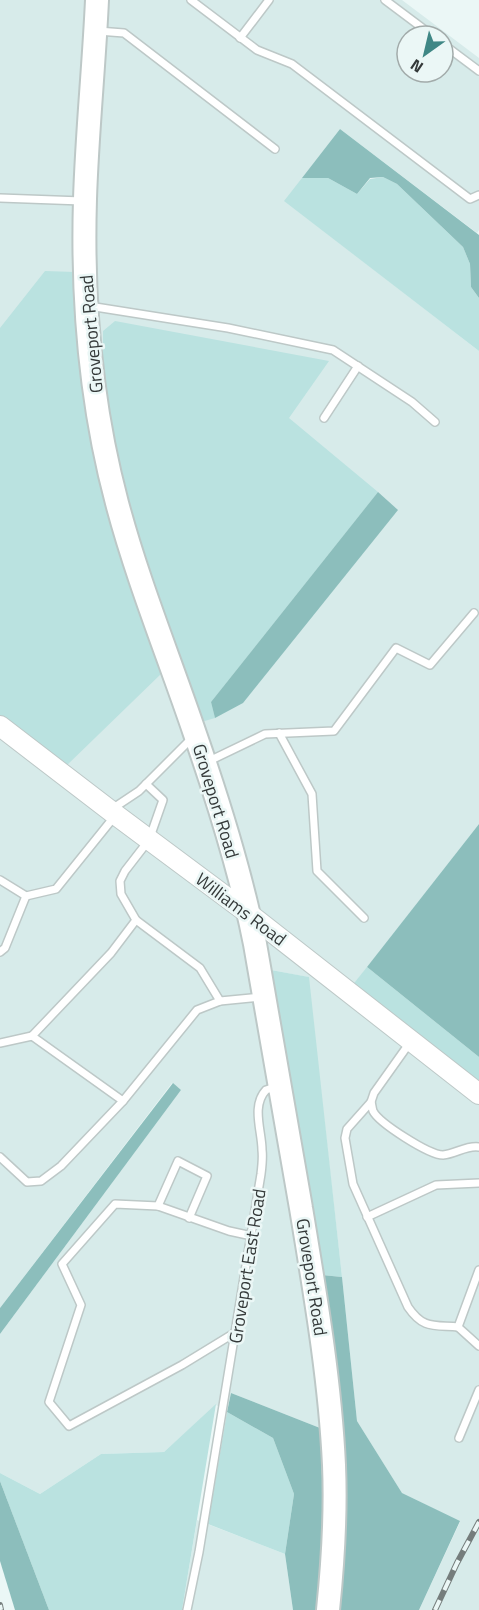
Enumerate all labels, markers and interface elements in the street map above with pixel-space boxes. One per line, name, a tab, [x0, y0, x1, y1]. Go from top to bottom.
north arrow	[395, 24, 455, 84]
text: N	[405, 53, 428, 79]
street label: Groveport Road	[72, 274, 110, 394]
street label: Groveport Road	[186, 740, 246, 862]
street label: Williams Road	[190, 866, 292, 952]
street label: Groveport East Road	[221, 1187, 273, 1345]
street label: Groveport Road	[289, 1216, 335, 1338]

